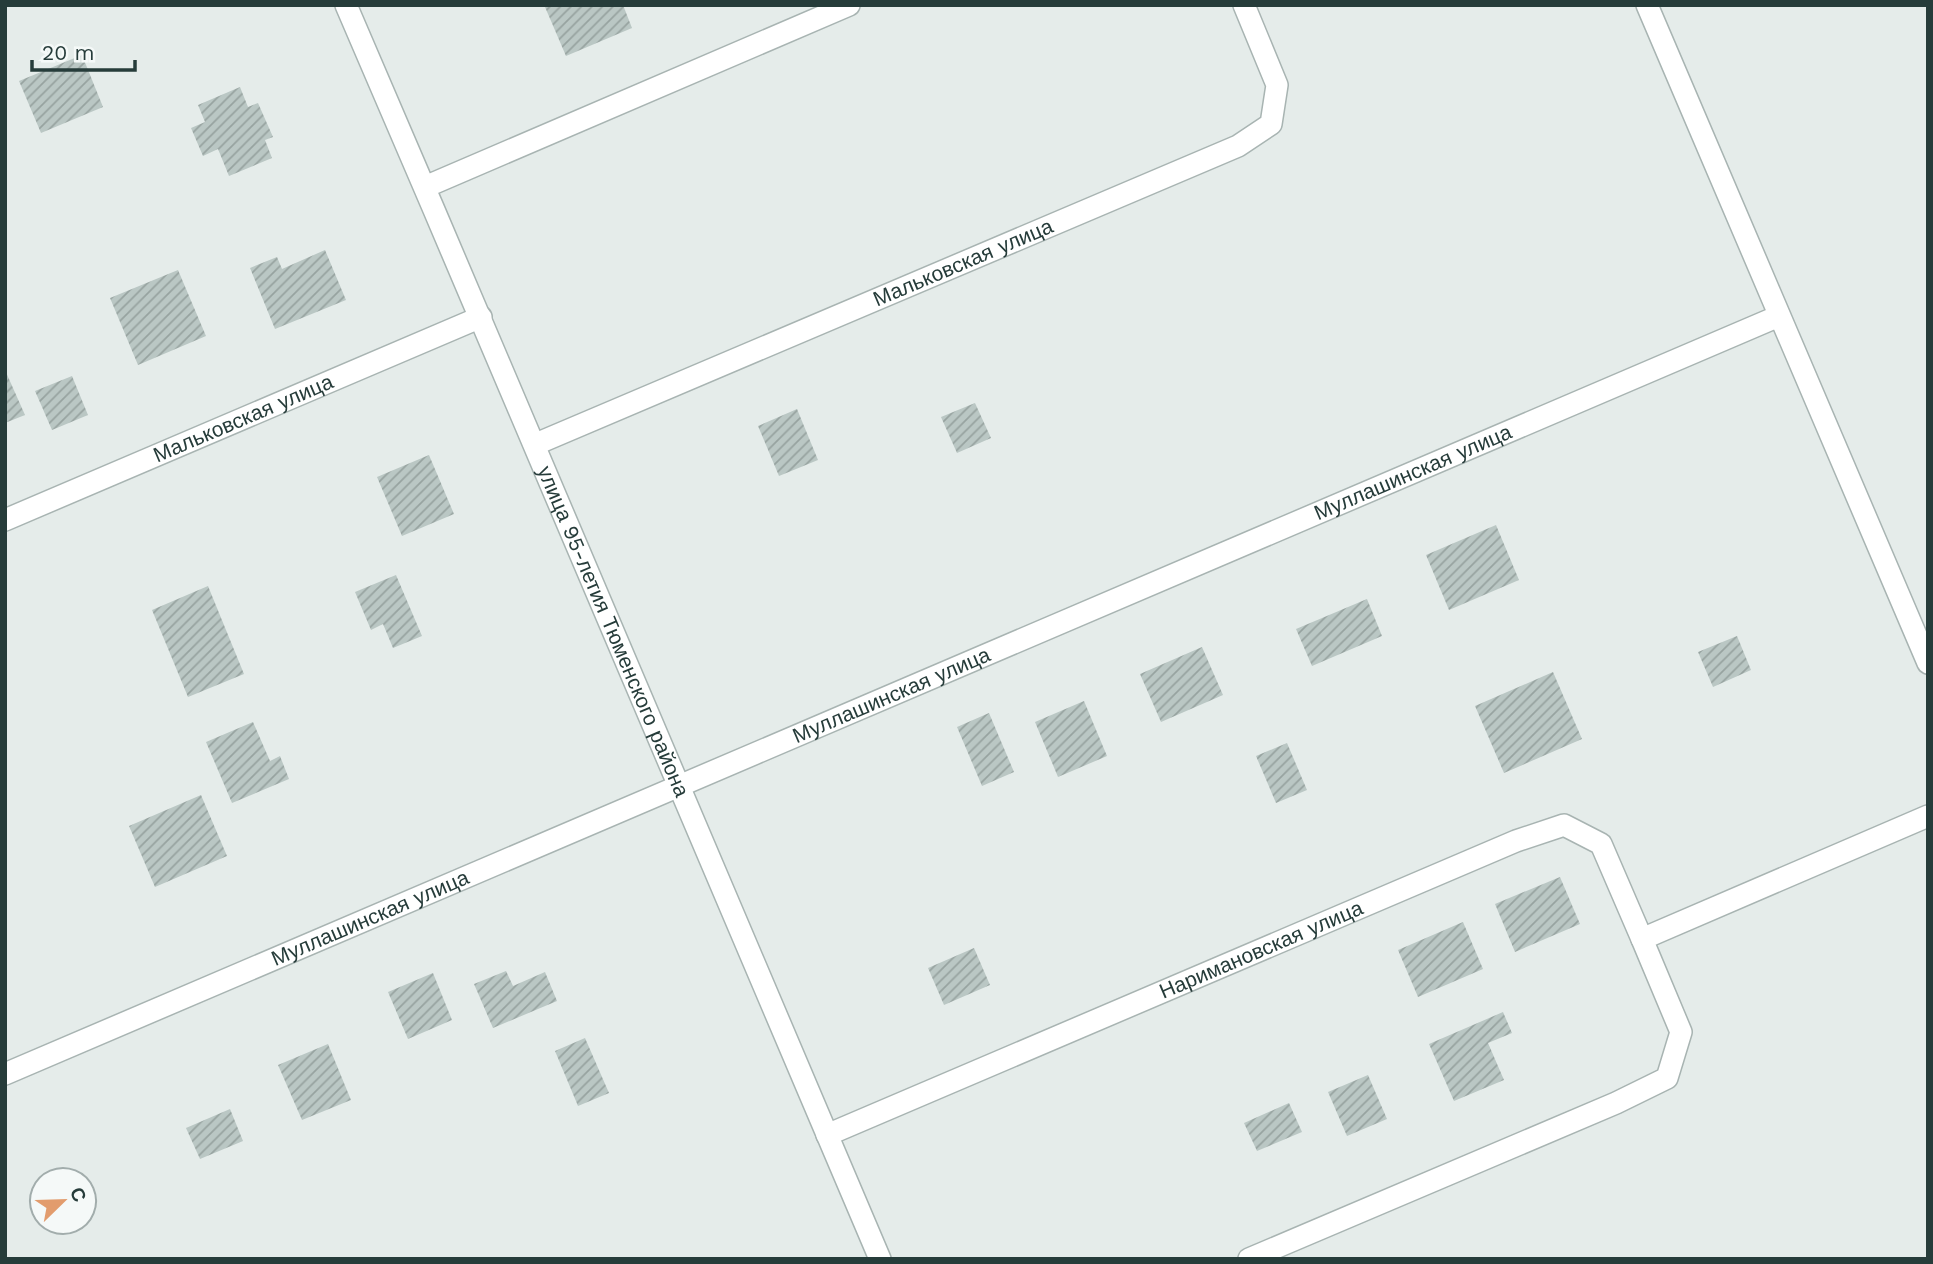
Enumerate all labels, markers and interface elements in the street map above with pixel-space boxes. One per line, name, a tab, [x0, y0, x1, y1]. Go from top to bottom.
scale bar	[32, 28, 135, 72]
text: 20 m	[42, 40, 94, 65]
street label: Мальковская улица	[869, 213, 1057, 311]
street label: Мальковская улица	[149, 368, 337, 467]
street label: Муллашинская улица	[1310, 419, 1516, 525]
street label: улица 95-летия Тюменского района	[533, 462, 695, 801]
street label: Муллашинская улица	[789, 641, 994, 748]
street label: Муллашинская улица	[267, 864, 473, 971]
street label: Наримановская улица	[1155, 895, 1367, 1004]
north arrow	[28, 1166, 98, 1236]
text: С	[65, 1184, 92, 1206]

